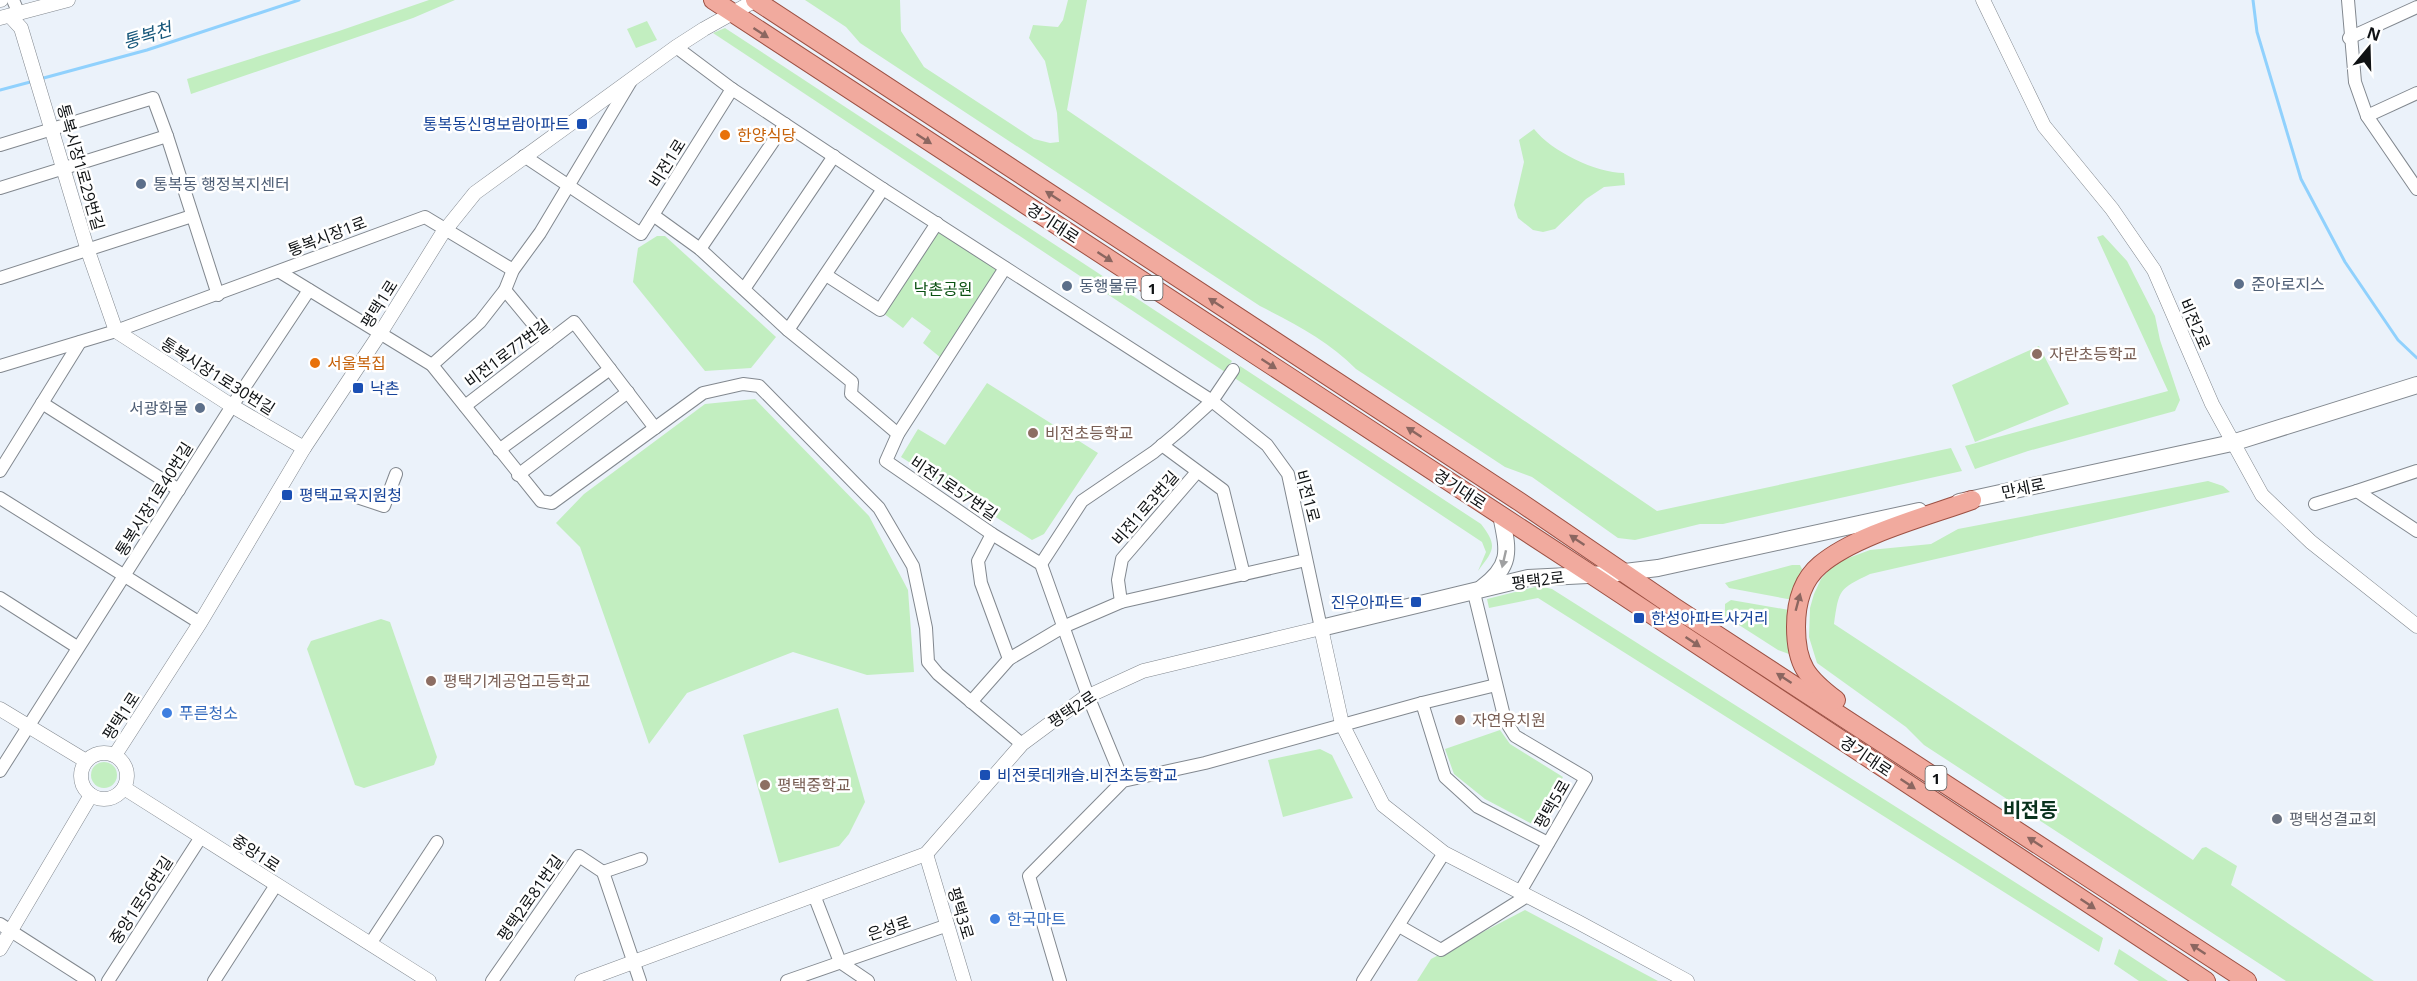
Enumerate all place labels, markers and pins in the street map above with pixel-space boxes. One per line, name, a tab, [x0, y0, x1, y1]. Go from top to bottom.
place label: 통복동신명보람아파트	[423, 113, 570, 135]
marker: 통복동신명보람아파트	[575, 117, 589, 131]
place label: 한양식당	[737, 124, 796, 146]
marker: 한양식당	[718, 128, 732, 142]
place label: 통복동 행정복지센터	[153, 173, 290, 195]
marker: 통복동 행정복지센터	[134, 177, 148, 191]
place label: 준아로지스	[2251, 273, 2325, 295]
place label: 동행물류	[1079, 275, 1138, 297]
marker: 준아로지스	[2232, 277, 2246, 291]
marker: 동행물류	[1060, 279, 1074, 293]
place label: 자란초등학교	[2049, 343, 2137, 365]
marker: 자란초등학교	[2030, 347, 2044, 361]
place label: 서울복집	[327, 352, 386, 374]
marker: 서울복집	[308, 356, 322, 370]
place label: 낙촌	[370, 377, 399, 399]
marker: 낙촌	[351, 381, 365, 395]
place label: 서광화물	[129, 397, 188, 419]
marker: 서광화물	[193, 401, 207, 415]
place label: 비전초등학교	[1045, 422, 1133, 444]
marker: 비전초등학교	[1026, 426, 1040, 440]
place label: 평택교육지원청	[299, 484, 402, 506]
marker: 평택교육지원청	[280, 488, 294, 502]
place label: 진우아파트	[1330, 591, 1404, 613]
marker: 진우아파트	[1409, 595, 1423, 609]
place label: 한성아파트사거리	[1651, 607, 1769, 629]
marker: 한성아파트사거리	[1632, 611, 1646, 625]
place label: 평택기계공업고등학교	[443, 670, 590, 692]
marker: 평택기계공업고등학교	[424, 674, 438, 688]
place label: 푸른청소	[179, 702, 238, 724]
marker: 푸른청소	[160, 706, 174, 720]
place label: 자연유치원	[1472, 709, 1546, 731]
marker: 자연유치원	[1453, 713, 1467, 727]
place label: 비전롯데캐슬.비전초등학교	[997, 764, 1178, 786]
marker: 비전롯데캐슬.비전초등학교	[978, 768, 992, 782]
place label: 평택중학교	[777, 774, 851, 796]
marker: 평택중학교	[758, 778, 772, 792]
place label: 평택성결교회	[2289, 808, 2377, 830]
marker: 평택성결교회	[2270, 812, 2284, 826]
place label: 한국마트	[1007, 908, 1066, 930]
marker: 한국마트	[988, 912, 1002, 926]

